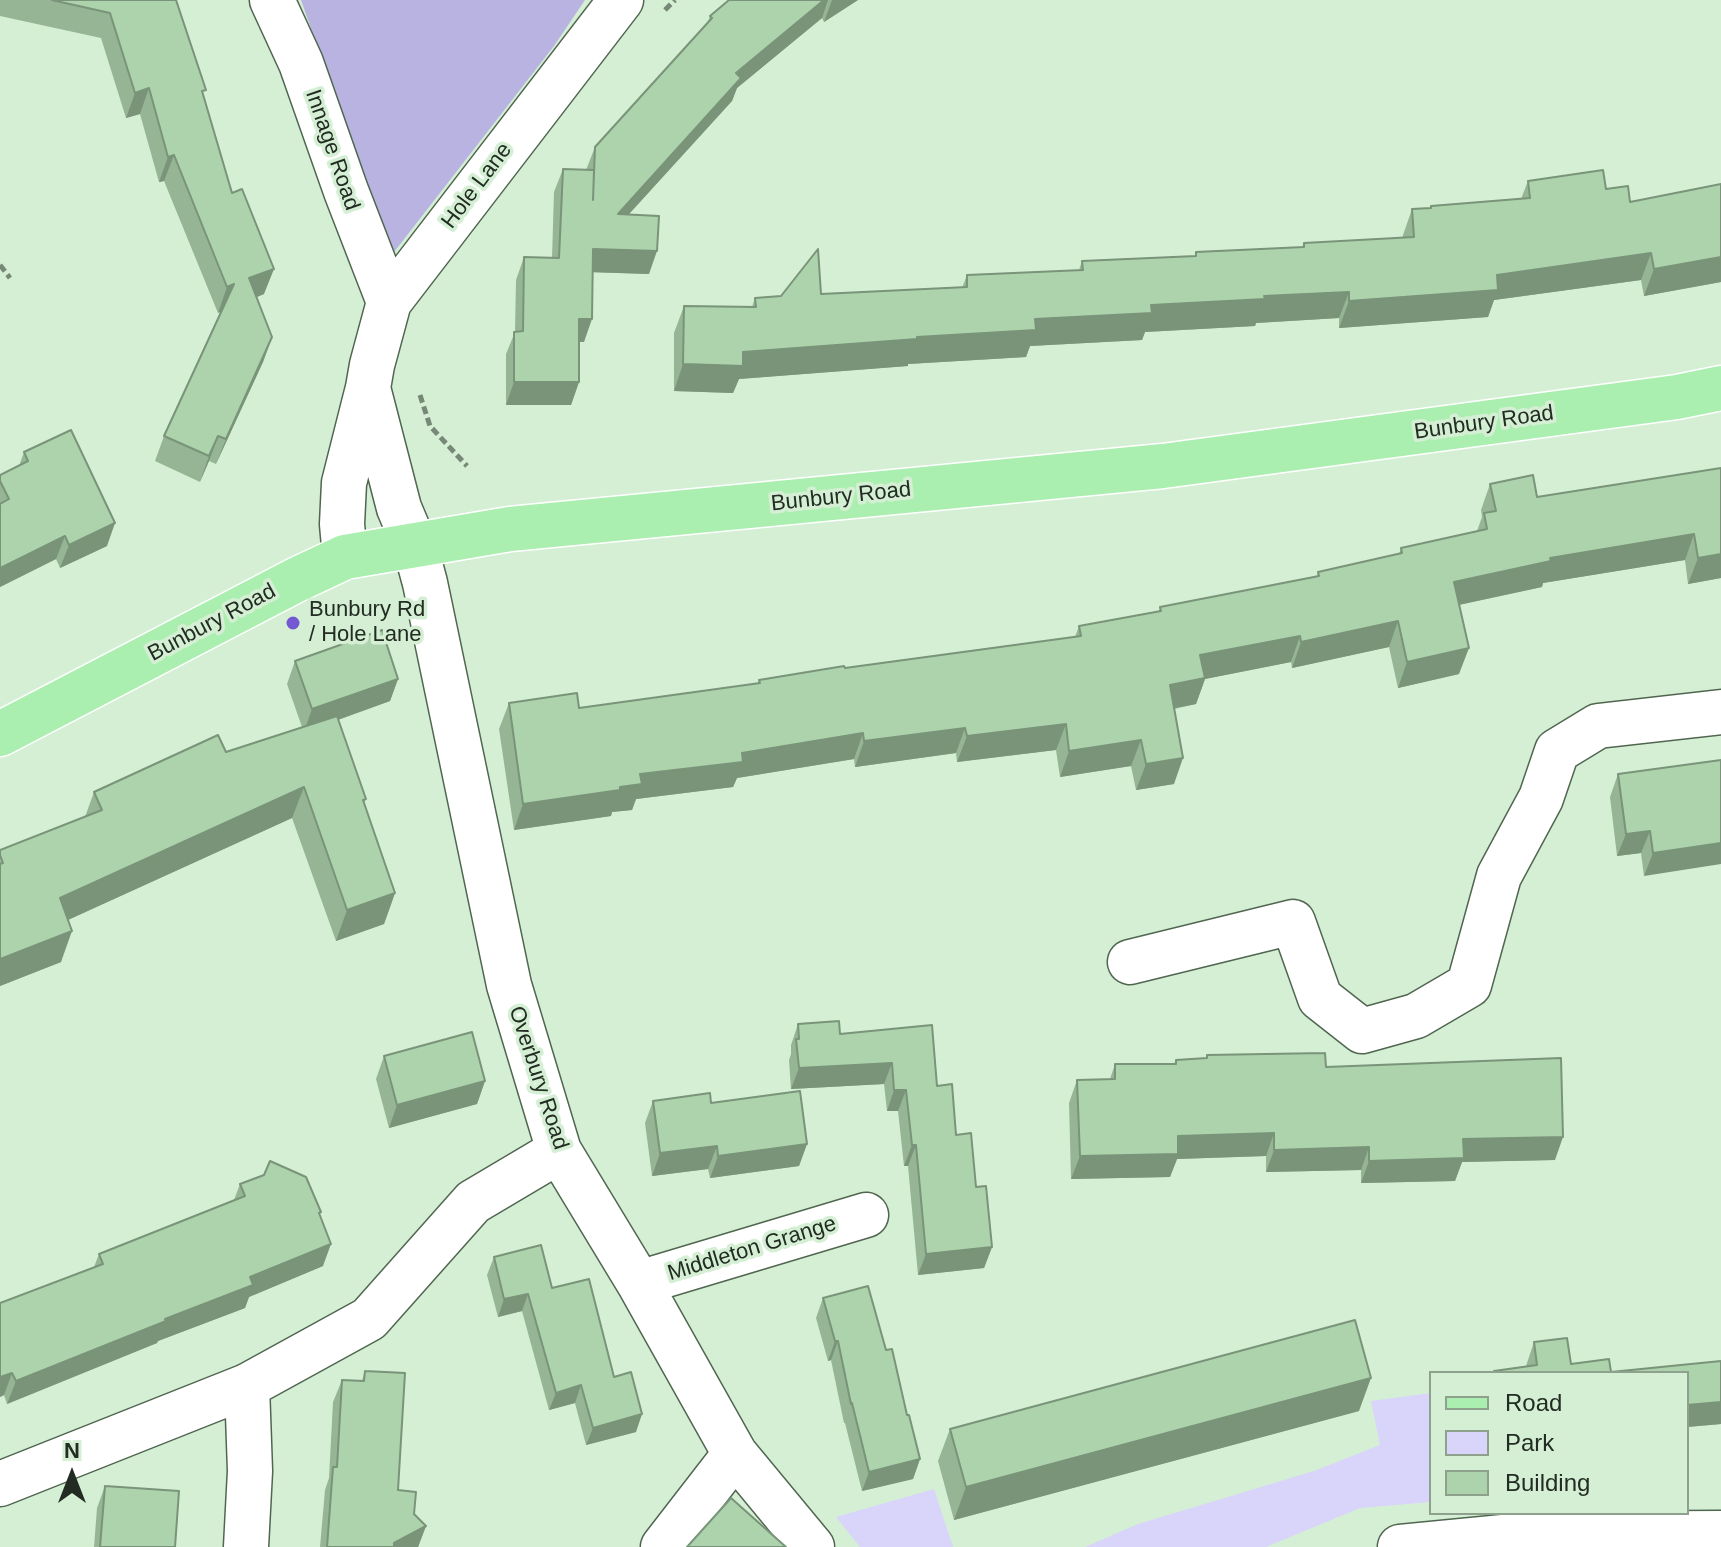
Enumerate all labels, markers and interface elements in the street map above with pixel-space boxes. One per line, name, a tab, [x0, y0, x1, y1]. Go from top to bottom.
street label: Innage Road	[299, 86, 365, 214]
street label: Hole Lane	[436, 138, 518, 234]
street label: Bunbury Road	[1413, 400, 1555, 446]
street label: Bunbury Road	[770, 477, 912, 517]
street label: Bunbury Road	[144, 578, 280, 668]
place label: Bunbury Rd / Hole Lane	[309, 597, 425, 648]
marker: Bunbury Rd / Hole Lane	[284, 614, 302, 632]
street label: Overbury Road	[502, 1003, 574, 1153]
street label: Middleton Grange	[665, 1211, 839, 1287]
legend	[1429, 1371, 1689, 1515]
text: Road	[1505, 1389, 1562, 1416]
text: Park	[1505, 1429, 1554, 1456]
north arrow	[32, 1435, 112, 1515]
text: N	[64, 1438, 80, 1463]
text: Building	[1505, 1469, 1590, 1496]

